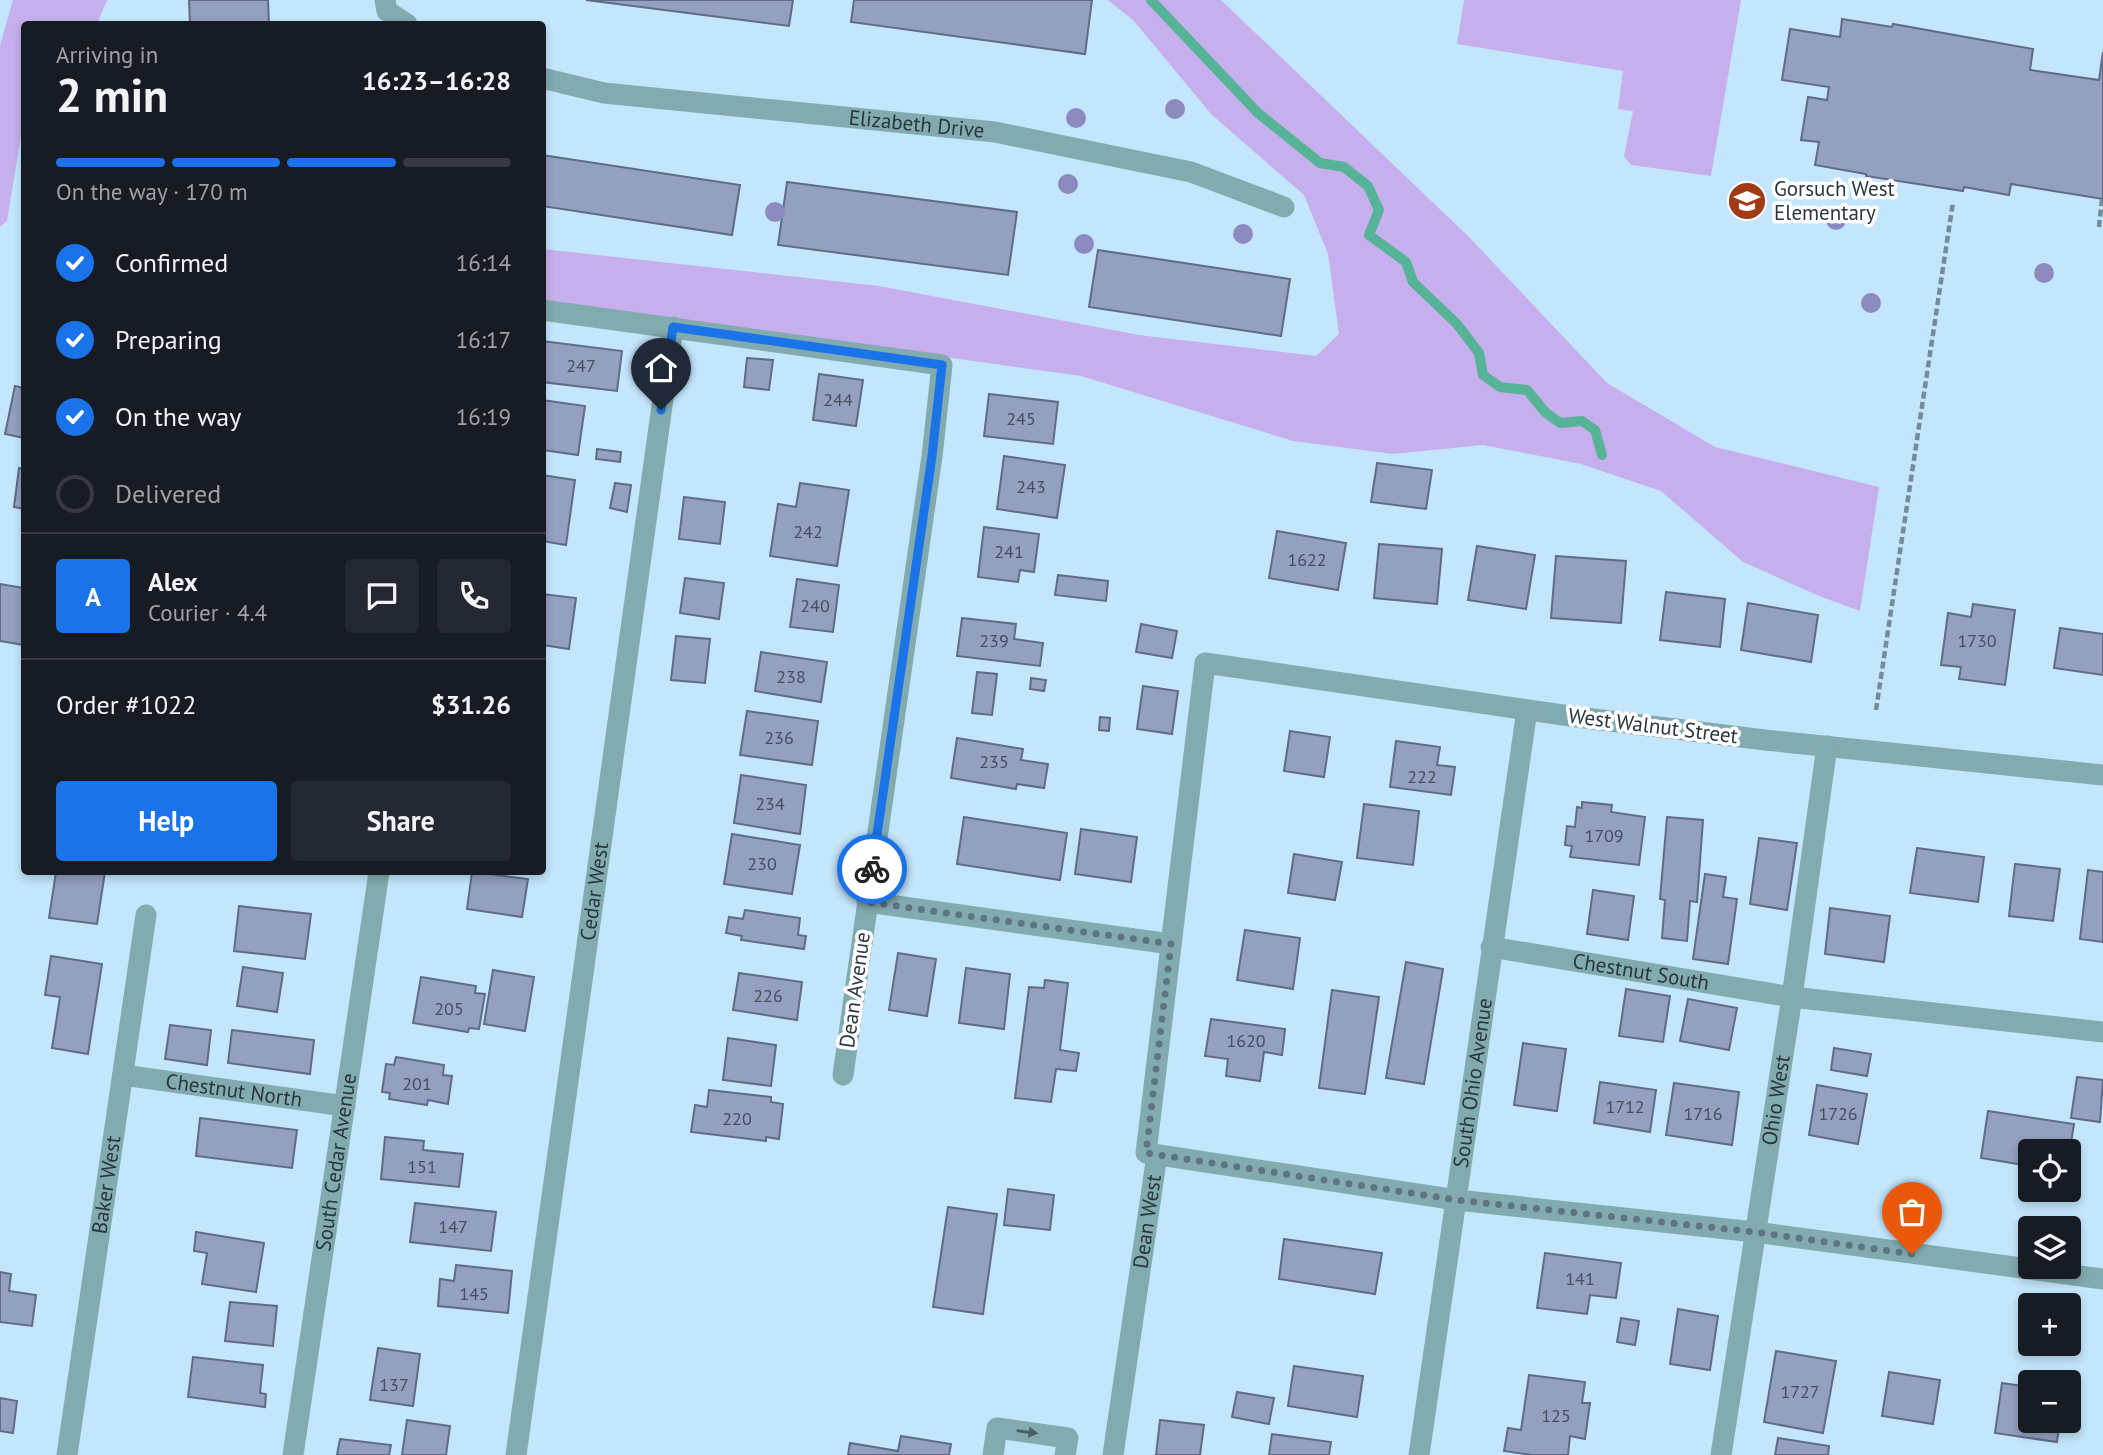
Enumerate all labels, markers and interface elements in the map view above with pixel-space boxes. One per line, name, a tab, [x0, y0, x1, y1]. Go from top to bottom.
text: Arriving in	[56, 40, 158, 69]
text: 16:23–16:28	[362, 64, 511, 97]
text: 2 min	[56, 65, 168, 125]
street label: Elizabeth Drive	[848, 103, 986, 144]
place label: Gorsuch West Elementary	[1774, 175, 1895, 226]
text: On the way · 170 m	[56, 177, 248, 206]
school or university icon: Gorsuch West Elementary	[1726, 180, 1768, 222]
icon: check	[56, 244, 94, 282]
text: Confirmed	[115, 246, 228, 279]
text: 16:14	[456, 248, 511, 277]
icon: check	[56, 321, 94, 359]
text: Preparing	[115, 323, 222, 356]
text: 16:17	[456, 325, 511, 354]
pin	[631, 338, 691, 410]
icon: home	[642, 349, 680, 387]
house number: 247	[566, 354, 596, 377]
house number: 244	[823, 388, 853, 411]
icon: check	[56, 398, 94, 436]
text: On the way	[115, 400, 241, 433]
text: 16:19	[456, 402, 511, 431]
house number: 245	[1006, 407, 1036, 430]
house number: 243	[1016, 475, 1046, 498]
text: Delivered	[115, 477, 221, 510]
house number: 242	[793, 520, 823, 543]
house number: 241	[994, 540, 1024, 563]
house number: 1622	[1287, 548, 1327, 571]
button: chat	[345, 559, 419, 633]
button: phone	[437, 559, 511, 633]
text: Alex	[148, 565, 198, 598]
text: A	[85, 580, 101, 613]
house number: 240	[800, 594, 830, 617]
text: Courier · 4.4	[148, 598, 267, 627]
house number: 239	[979, 629, 1009, 652]
house number: 1730	[1957, 629, 1997, 652]
house number: 238	[776, 665, 806, 688]
text: Order #1022	[56, 688, 196, 721]
text: $31.26	[431, 688, 511, 721]
street label: West Walnut Street	[1567, 702, 1739, 749]
house number: 236	[764, 726, 794, 749]
house number: 235	[979, 750, 1009, 773]
house number: 222	[1407, 765, 1437, 788]
button: Help	[56, 781, 277, 861]
button: Share	[291, 781, 511, 861]
house number: 234	[755, 792, 785, 815]
house number: 1709	[1584, 824, 1624, 847]
courier	[837, 834, 907, 904]
street label: Cedar West	[574, 840, 614, 942]
icon: bike	[853, 850, 891, 888]
house number: 230	[747, 852, 777, 875]
street label: Dean Avenue	[833, 930, 876, 1050]
street label: Chestnut South	[1571, 947, 1711, 996]
house number: 226	[753, 984, 783, 1007]
street label: South Ohio Avenue	[1447, 996, 1498, 1170]
house number: 205	[434, 997, 464, 1020]
house number: 1620	[1226, 1029, 1266, 1052]
street label: Ohio West	[1755, 1053, 1796, 1147]
street label: Chestnut North	[164, 1067, 304, 1113]
street label: South Cedar Avenue	[309, 1071, 362, 1253]
house number: 201	[402, 1072, 432, 1095]
house number: 1712	[1605, 1095, 1645, 1118]
house number: 1716	[1683, 1102, 1723, 1125]
house number: 1726	[1818, 1102, 1858, 1125]
house number: 220	[722, 1107, 752, 1130]
street label: Baker West	[86, 1134, 127, 1236]
map controls	[2018, 1139, 2081, 1433]
button: locate	[2018, 1139, 2081, 1202]
house number: 151	[407, 1155, 437, 1178]
street label: Dean West	[1127, 1173, 1167, 1270]
pin	[1882, 1182, 1942, 1254]
icon: bag	[1893, 1193, 1931, 1231]
house number: 147	[438, 1215, 468, 1238]
button: layers	[2018, 1216, 2081, 1279]
house number: 141	[1565, 1267, 1595, 1290]
house number: 145	[459, 1282, 489, 1305]
button: +	[2018, 1293, 2081, 1356]
button: −	[2018, 1370, 2081, 1433]
house number: 137	[379, 1373, 409, 1396]
house number: 1727	[1780, 1380, 1820, 1403]
house number: 125	[1541, 1404, 1571, 1427]
one-way arrow	[1016, 1427, 1038, 1438]

